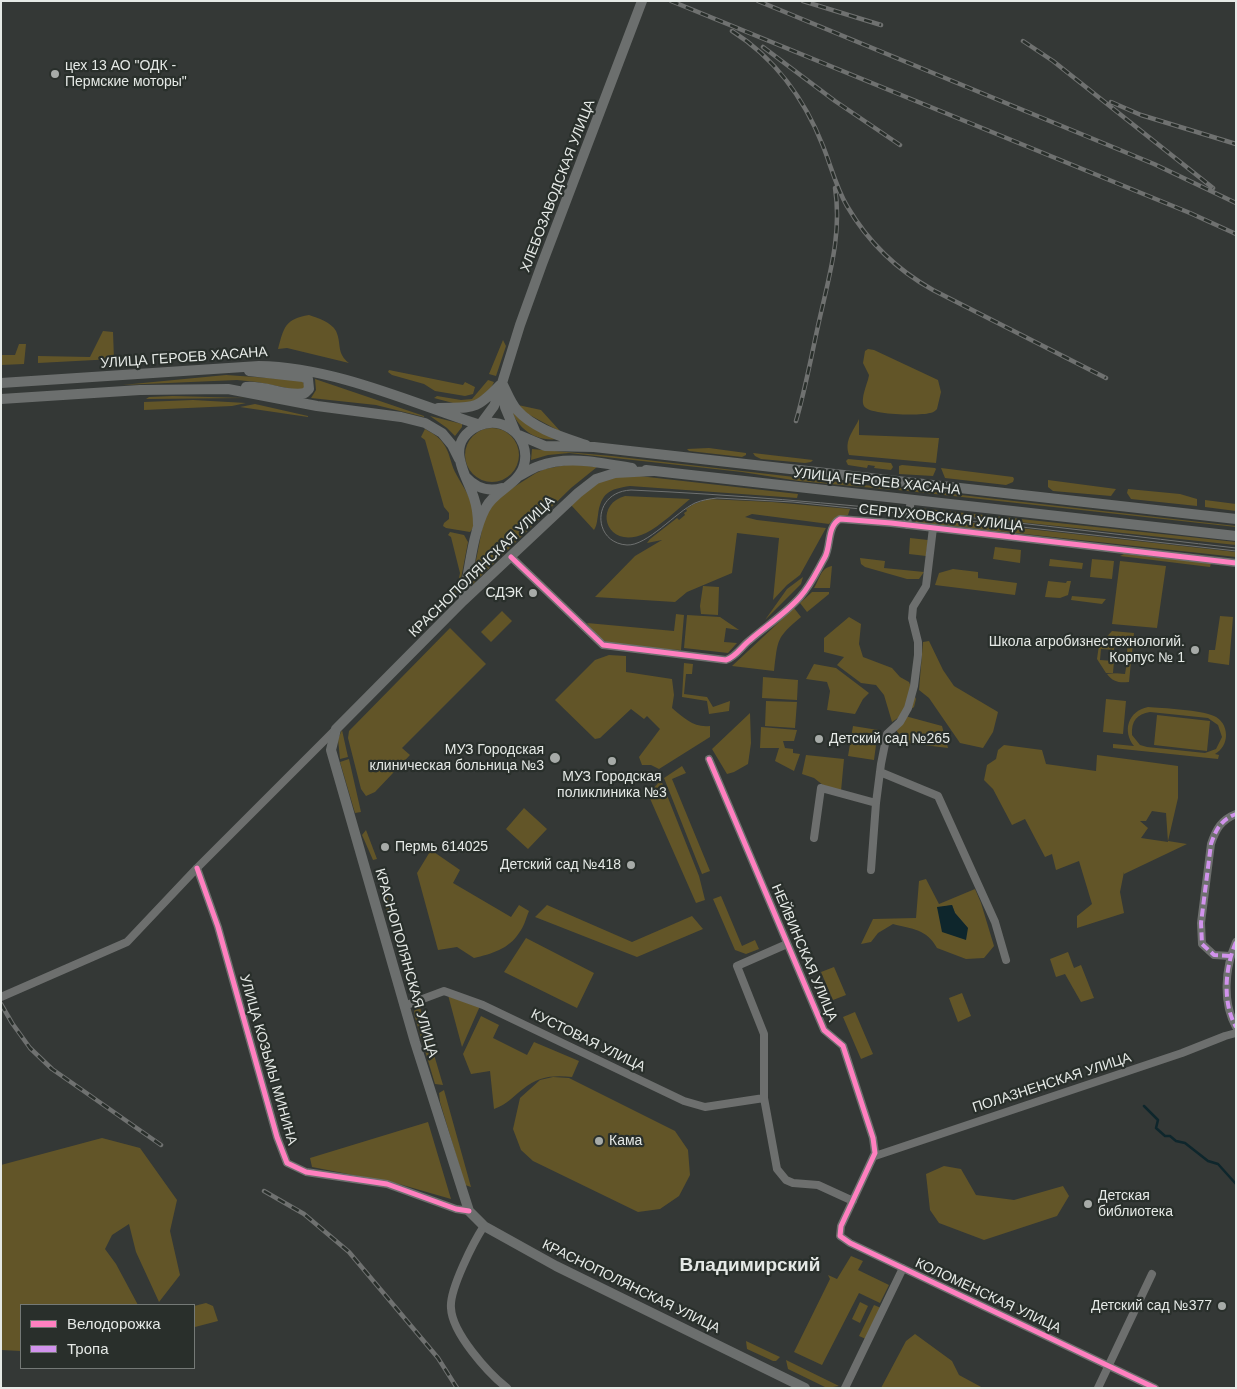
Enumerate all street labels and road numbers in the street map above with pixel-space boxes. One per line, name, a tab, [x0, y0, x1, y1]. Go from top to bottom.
street label: ХЛЕБОЗАВОДСКАЯ УЛИЦА	[517, 97, 599, 275]
street label: УЛИЦА ГЕРОЕВ ХАСАНА	[100, 344, 268, 372]
street label: УЛИЦА ГЕРОЕВ ХАСАНА	[793, 465, 961, 499]
street label: КРАСНОПОЛЯНСКАЯ УЛИЦА	[406, 493, 558, 641]
street label: СЕРПУХОВСКАЯ УЛИЦА	[858, 501, 1024, 535]
street label: КРАСНОПОЛЯНСКАЯ УЛИЦА	[371, 867, 441, 1059]
street label: НЕЙВИНСКАЯ УЛИЦА	[767, 882, 841, 1024]
street label: УЛИЦА КОЗЬМЫ МИНИНА	[236, 973, 300, 1147]
street label: КУСТОВАЯ УЛИЦА	[528, 1006, 648, 1076]
street label: ПОЛАЗНЕНСКАЯ УЛИЦА	[970, 1049, 1134, 1117]
street label: КРАСНОПОЛЯНСКАЯ УЛИЦА	[539, 1237, 723, 1337]
street label: КОЛОМЕНСКАЯ УЛИЦА	[912, 1255, 1064, 1337]

